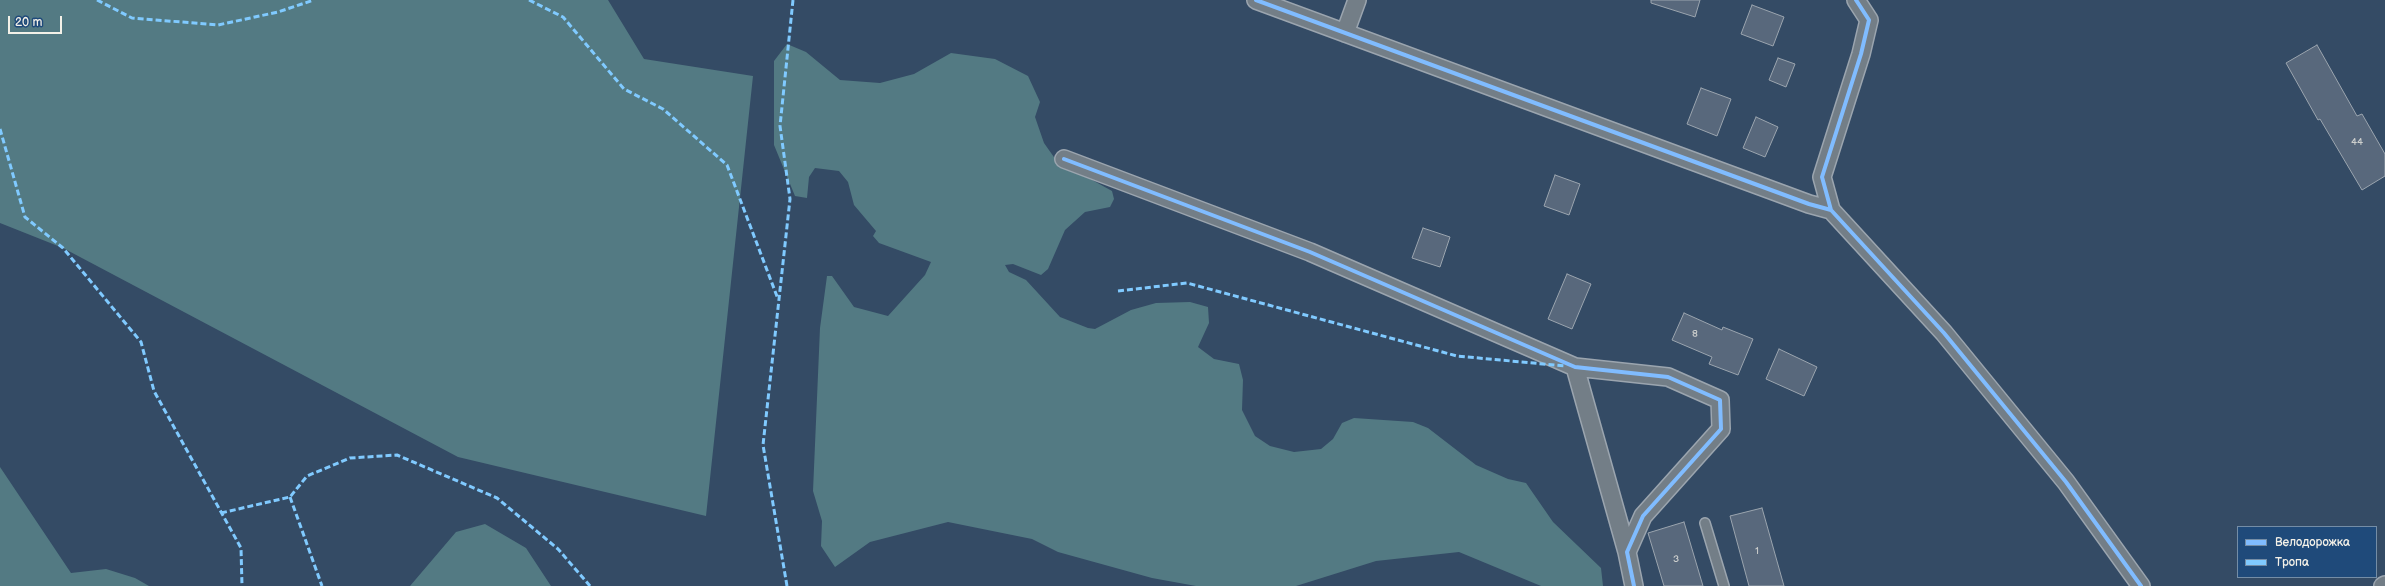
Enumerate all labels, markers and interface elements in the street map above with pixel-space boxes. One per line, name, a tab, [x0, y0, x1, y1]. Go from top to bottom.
scale bar	[10, 8, 64, 34]
text: 20 m	[15, 15, 42, 30]
house number: 44	[2351, 136, 2363, 148]
house number: 8	[1692, 328, 1698, 340]
legend	[2237, 526, 2377, 578]
text: Велодорожка	[2275, 535, 2350, 550]
house number: 1	[1755, 545, 1759, 557]
house number: 3	[1673, 553, 1679, 565]
text: Тропа	[2275, 555, 2309, 570]

